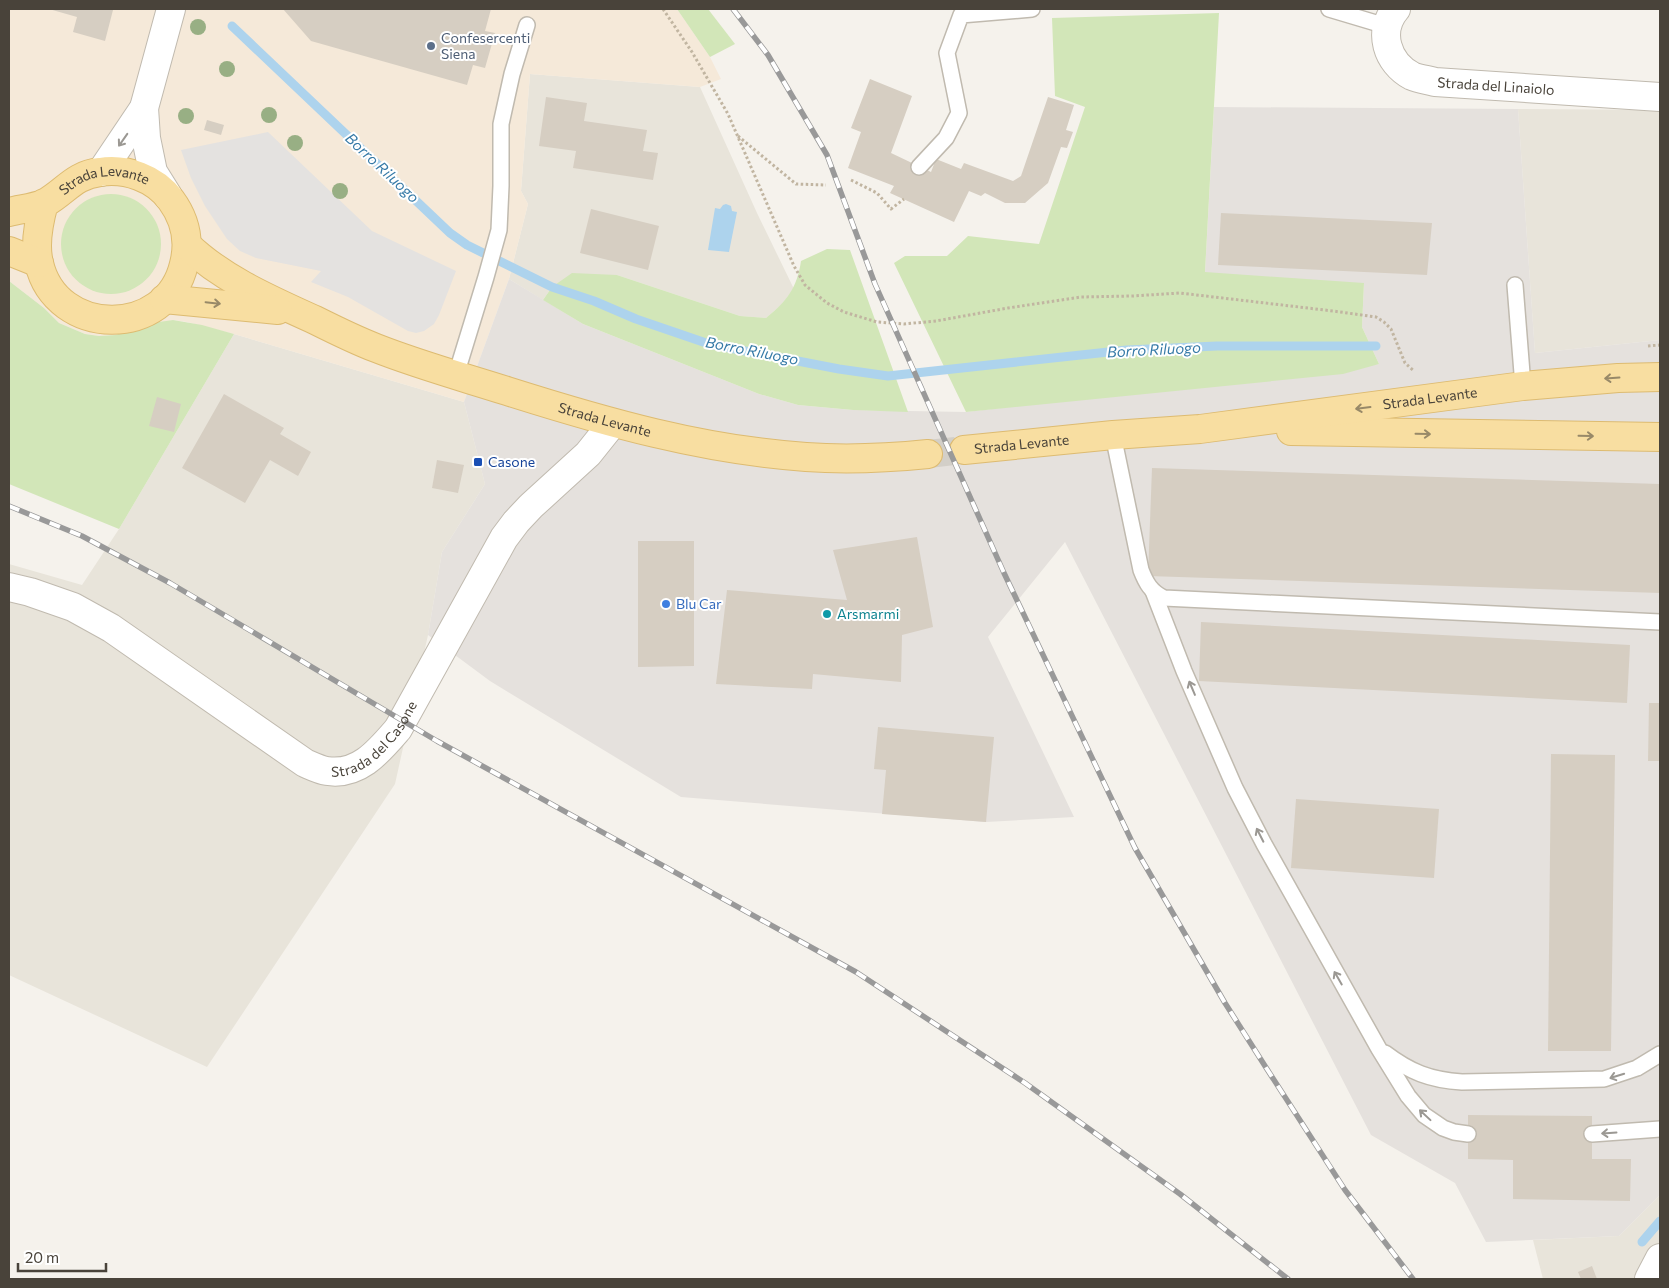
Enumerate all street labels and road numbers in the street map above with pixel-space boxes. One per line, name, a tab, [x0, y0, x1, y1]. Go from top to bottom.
street label: Strada del Linaiolo	[1437, 73, 1555, 98]
street label: Strada Levante	[55, 162, 153, 198]
street label: Strada Levante	[1382, 383, 1478, 413]
street label: Strada Levante	[556, 398, 653, 440]
street label: Strada Levante	[973, 430, 1070, 457]
street label: Strada del Casone	[331, 698, 420, 780]

